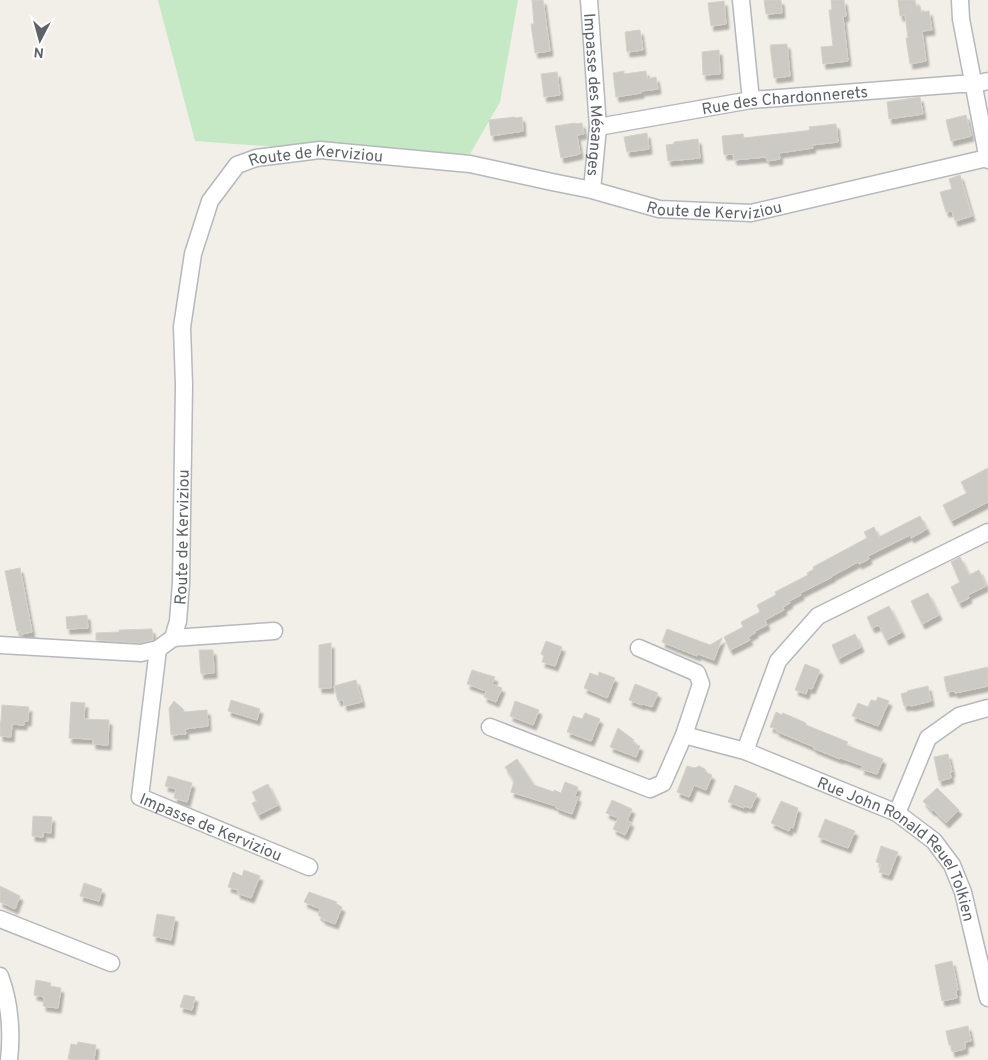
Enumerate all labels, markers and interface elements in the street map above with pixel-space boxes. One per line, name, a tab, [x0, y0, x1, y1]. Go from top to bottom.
street label: Impasse des Mésanges	[578, 13, 606, 177]
north arrow	[15, 15, 65, 65]
text: N	[33, 42, 45, 60]
street label: Rue des Chardonnerets	[700, 83, 869, 120]
street label: Route de Kerviziou	[246, 142, 384, 172]
street label: Route de Kerviziou	[644, 198, 784, 225]
street label: Route de Kerviziou	[171, 469, 195, 606]
street label: Rue John Ronald Reuel Tolkien	[814, 774, 978, 924]
street label: Impasse de Kerviziou	[136, 790, 284, 867]

